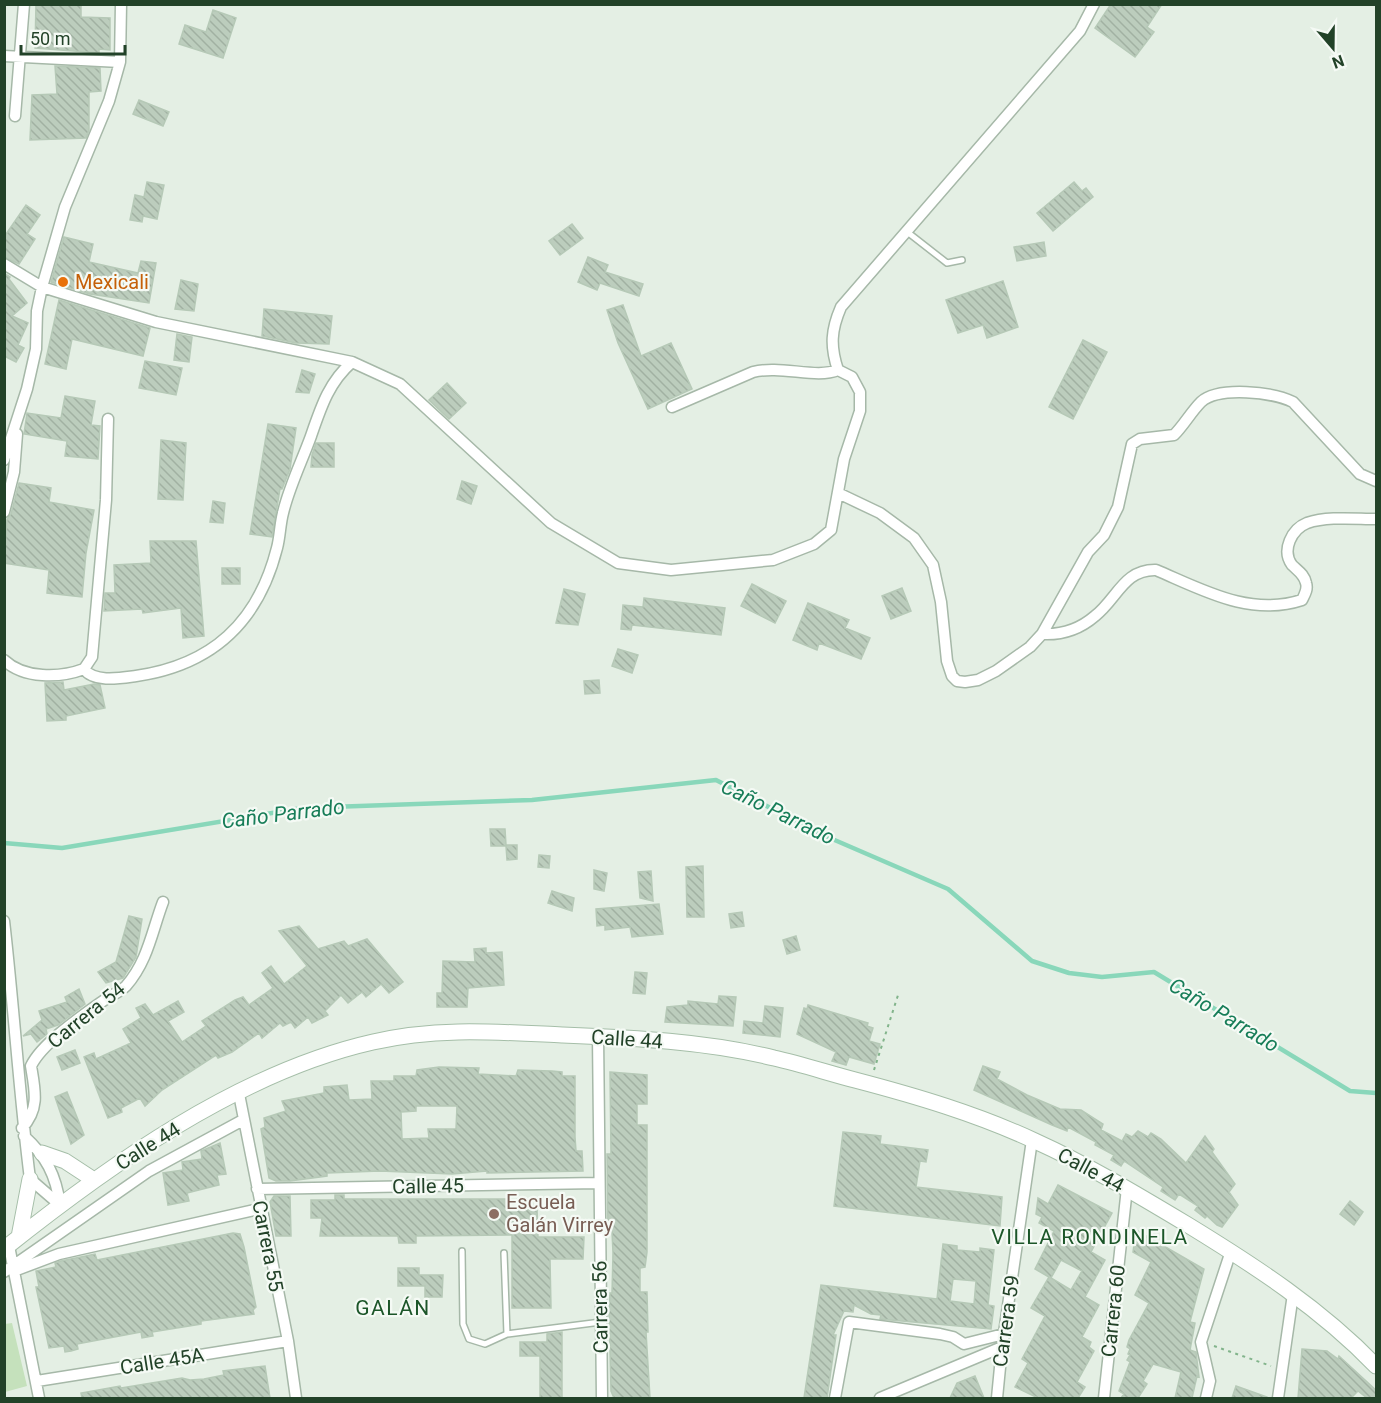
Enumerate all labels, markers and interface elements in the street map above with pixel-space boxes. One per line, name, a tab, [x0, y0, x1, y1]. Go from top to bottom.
scale bar	[21, 18, 124, 56]
north arrow	[1303, 18, 1363, 78]
text: 50 m	[30, 28, 70, 49]
text: N	[1329, 51, 1347, 72]
place label: Mexicali	[75, 270, 149, 294]
marker: Mexicali	[56, 275, 70, 289]
water label: Caño Parrado	[717, 774, 839, 850]
water label: Caño Parrado	[220, 795, 346, 833]
water label: Caño Parrado	[1165, 973, 1283, 1057]
street label: Carrera 54	[42, 977, 130, 1053]
street label: Calle 44	[590, 1025, 664, 1053]
street label: Calle 44	[111, 1117, 185, 1175]
street label: Calle 44	[1054, 1143, 1128, 1197]
street label: Calle 45	[392, 1173, 464, 1199]
place label: Escuela Galán Virrey	[506, 1190, 614, 1237]
street label: Carrera 55	[247, 1198, 289, 1294]
marker: Escuela Galán Virrey	[487, 1207, 501, 1221]
district label: VILLA RONDINELA	[991, 1225, 1189, 1249]
street label: Carrera 56	[587, 1261, 613, 1353]
street label: Carrera 60	[1096, 1264, 1130, 1358]
street label: Carrera 59	[988, 1273, 1024, 1369]
district label: GALÁN	[355, 1296, 431, 1320]
street label: Calle 45A	[118, 1343, 206, 1379]

